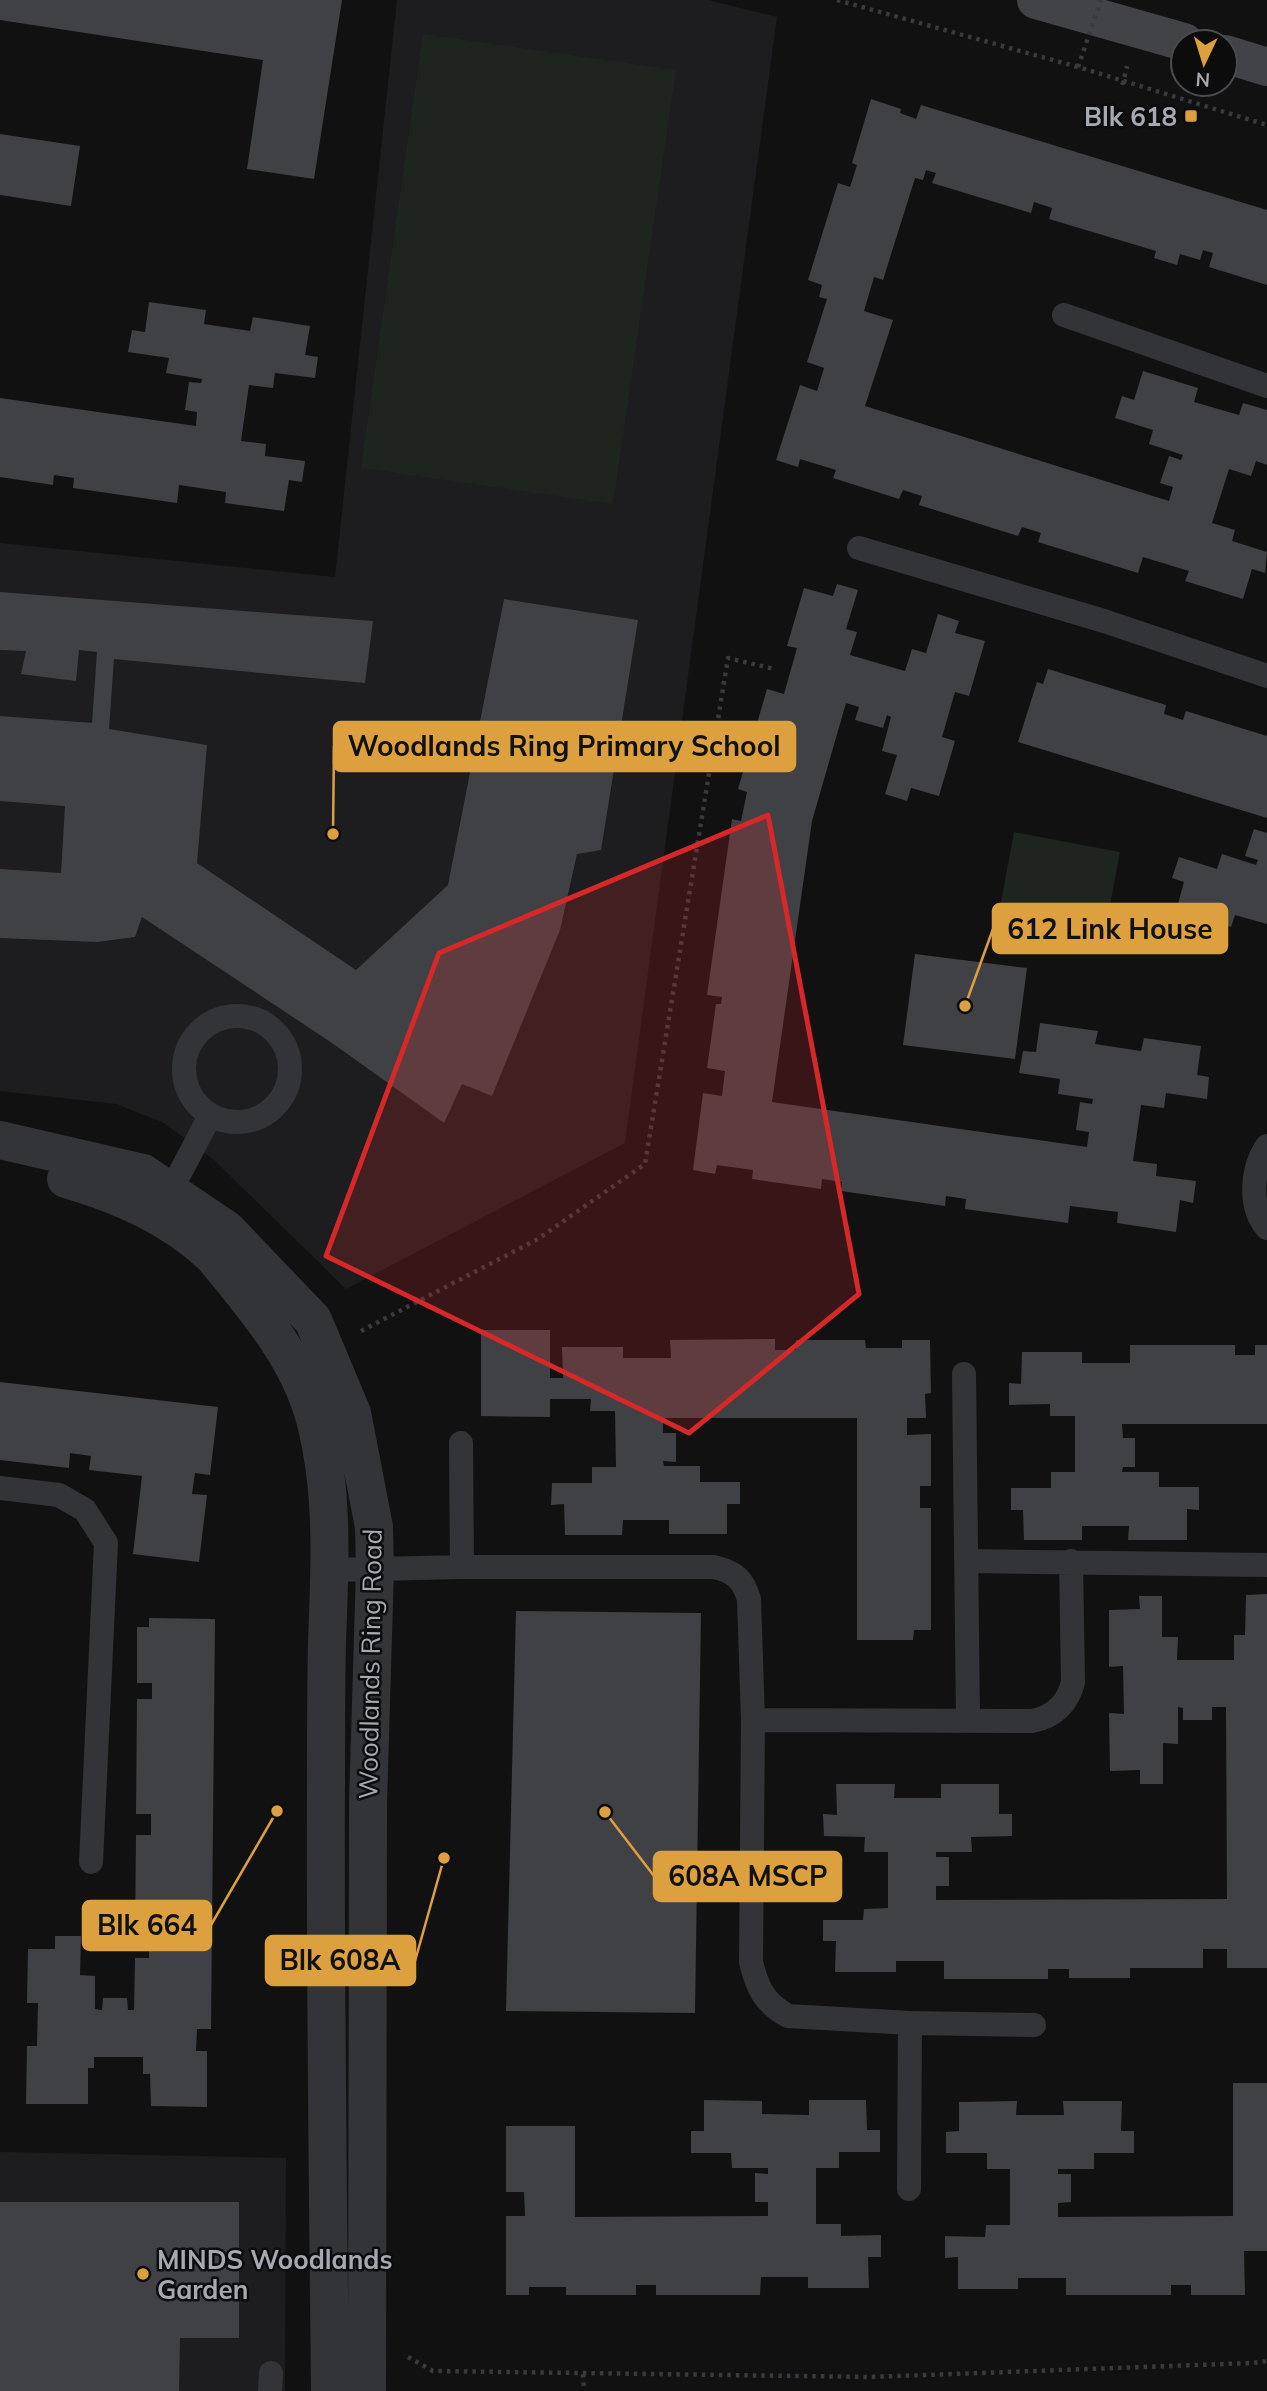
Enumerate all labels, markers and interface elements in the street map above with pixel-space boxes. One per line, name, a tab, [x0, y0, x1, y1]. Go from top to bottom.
north arrow	[1169, 28, 1239, 98]
text: N	[1195, 67, 1211, 92]
place label: Blk 618	[1084, 100, 1177, 133]
marker: Blk 618	[1183, 108, 1199, 124]
callout: Woodlands Ring Primary School	[334, 722, 795, 771]
text: Woodlands Ring Primary School	[347, 728, 781, 763]
callout: 612 Link House	[993, 904, 1227, 953]
text: 612 Link House	[1007, 911, 1213, 946]
street label: Woodlands Ring Road	[351, 1528, 389, 1800]
callout: 608A MSCP	[654, 1852, 841, 1901]
text: 608A MSCP	[668, 1858, 828, 1893]
callout: Blk 664	[83, 1901, 211, 1950]
text: Blk 664	[97, 1907, 197, 1942]
callout: Blk 608A	[266, 1936, 415, 1985]
text: Blk 608A	[279, 1942, 401, 1977]
place label: MINDS Woodlands Garden	[157, 2243, 392, 2306]
marker: MINDS Woodlands Garden	[135, 2266, 151, 2282]

